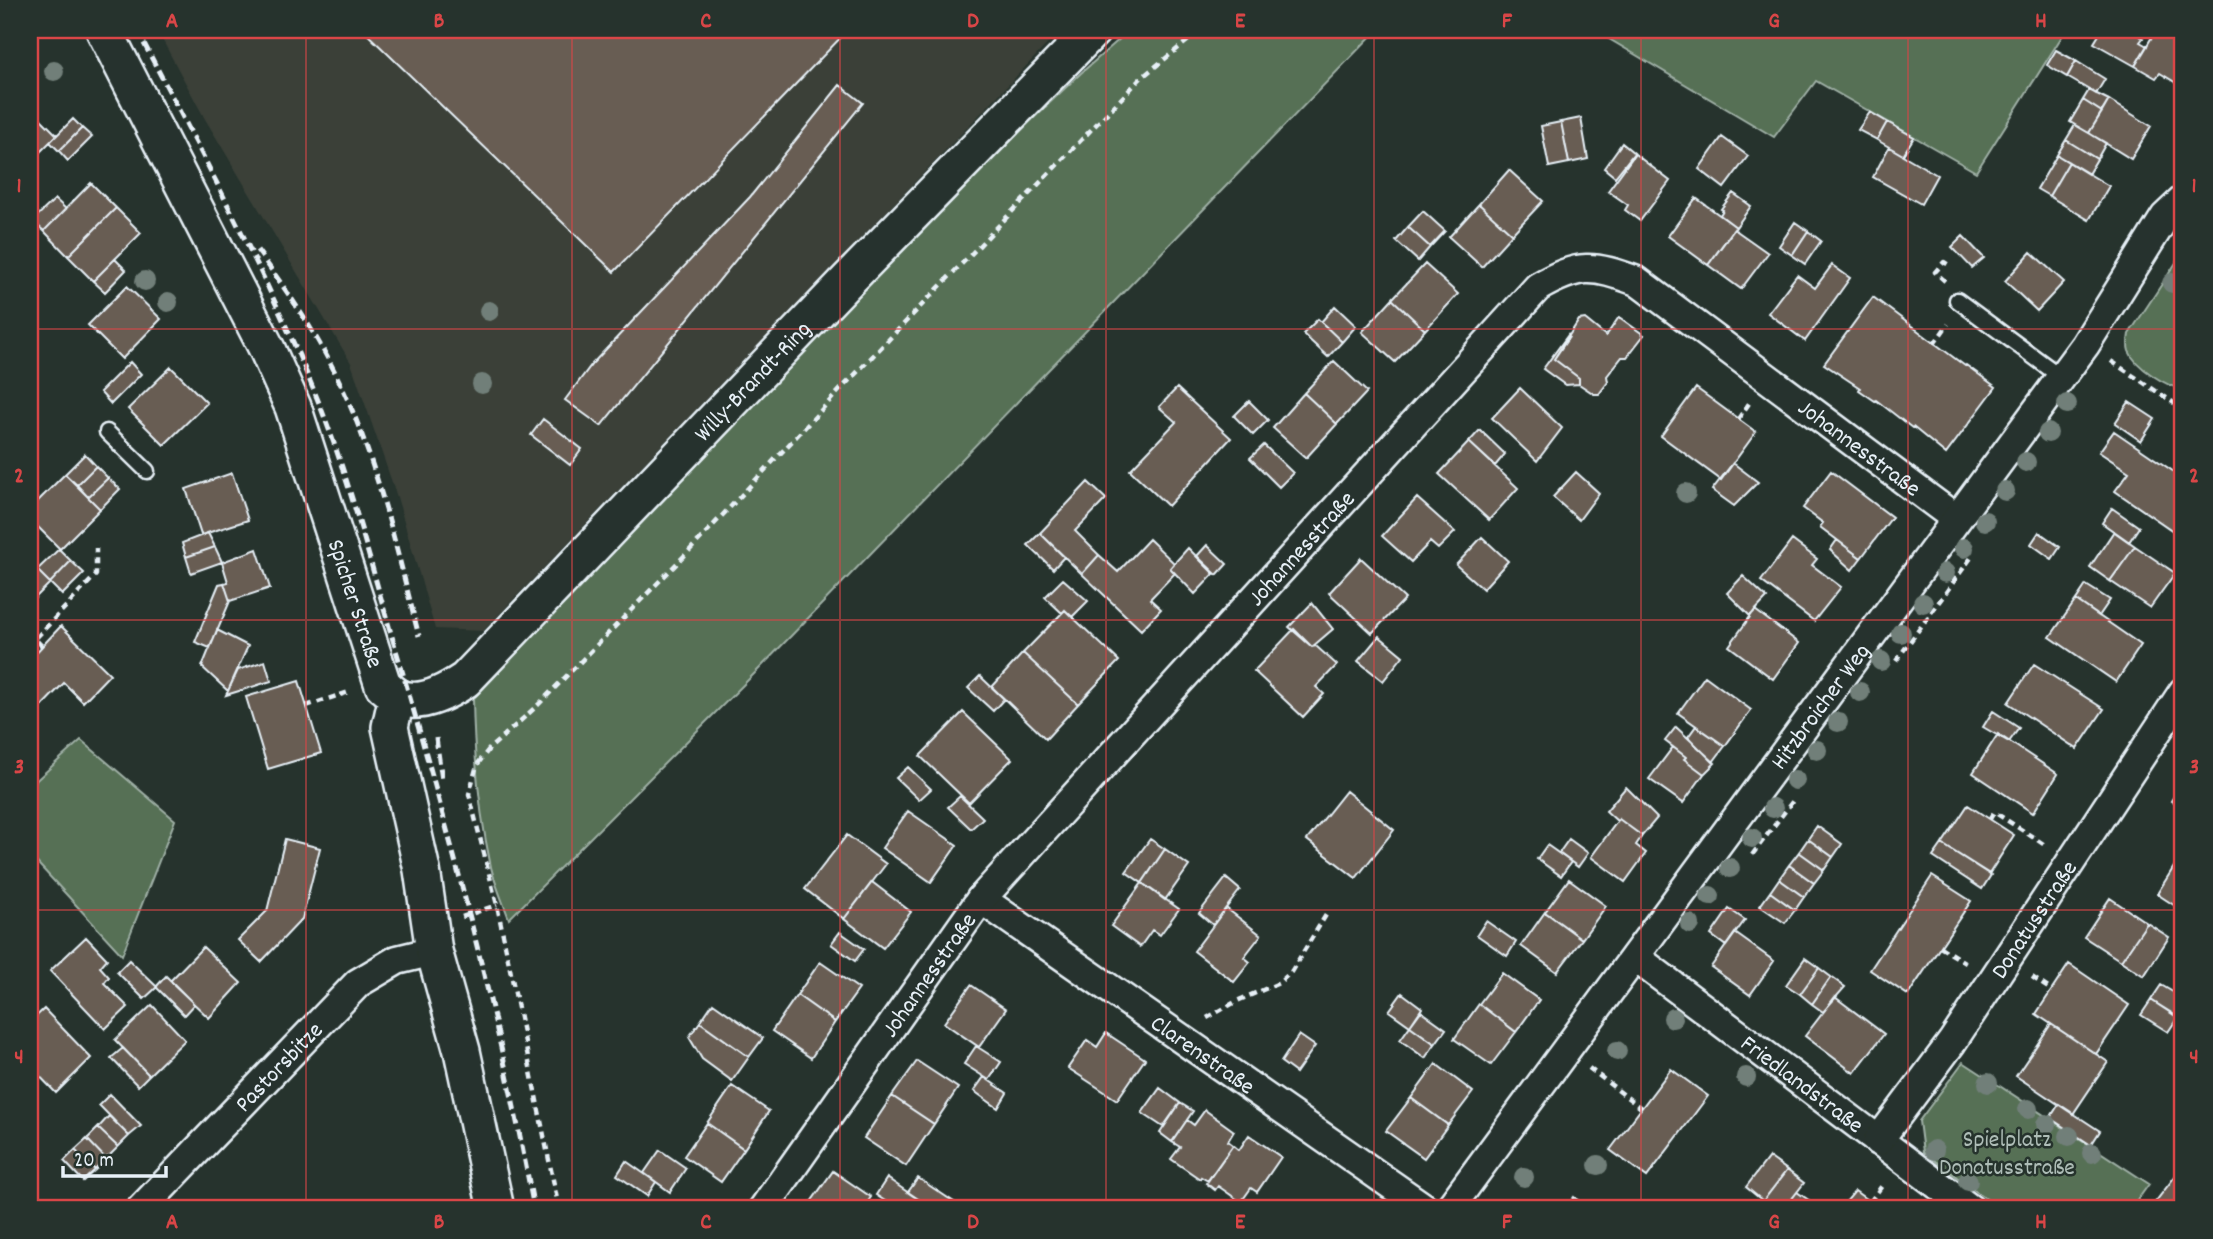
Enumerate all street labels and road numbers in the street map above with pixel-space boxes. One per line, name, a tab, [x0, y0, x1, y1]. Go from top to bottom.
street label: Willy-Brandt-Ring	[688, 314, 820, 451]
street label: Johannesstraße	[1790, 392, 1927, 507]
street label: Johannesstraße	[1241, 484, 1365, 615]
street label: Spicher Straße	[317, 535, 390, 673]
street label: Hitzbroicher Weg	[1764, 637, 1880, 778]
street label: Donatusstraße	[1984, 855, 2087, 987]
street label: Johannesstraße	[875, 907, 986, 1045]
street label: Clarenstraße	[1142, 1008, 1261, 1105]
street label: Pastorsbitze	[228, 1015, 332, 1121]
street label: Friedlandstraße	[1732, 1028, 1870, 1143]

